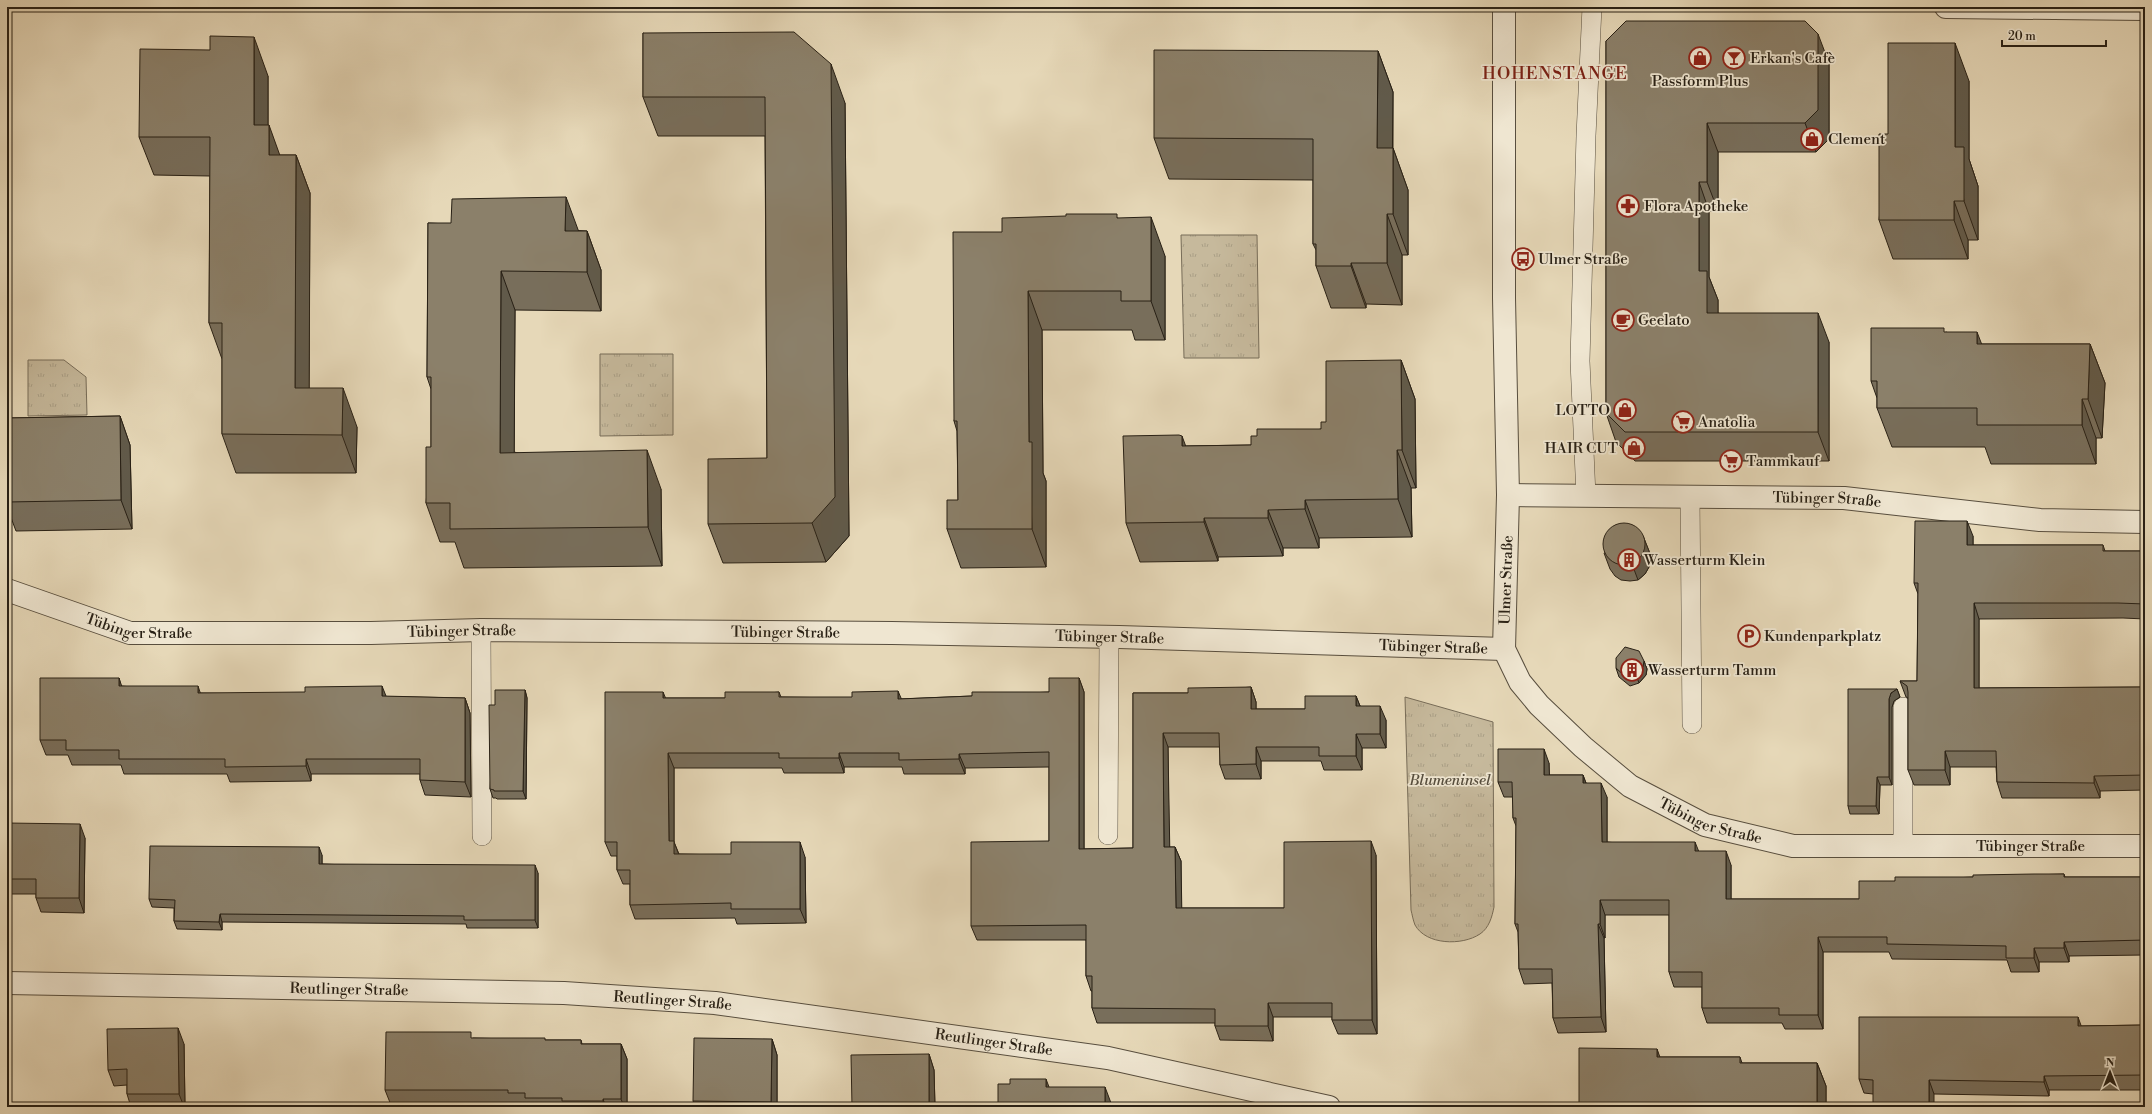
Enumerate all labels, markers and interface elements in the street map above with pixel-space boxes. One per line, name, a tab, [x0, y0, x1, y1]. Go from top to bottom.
scale bar	[2002, 22, 2106, 48]
text: 20 m	[2008, 29, 2036, 44]
shop icon: Passform Plus	[1687, 45, 1713, 71]
bar icon: Erkan's Cafè	[1721, 45, 1747, 71]
place label: Erkan's Cafè	[1750, 49, 1835, 68]
district label: HOHENSTANGE	[1482, 63, 1628, 85]
place label: Passform Plus	[1652, 72, 1748, 91]
shop icon: Clement	[1799, 126, 1825, 152]
place label: Clement	[1828, 130, 1886, 149]
pharmacy icon: Flora Apotheke	[1615, 193, 1641, 219]
place label: Flora Apotheke	[1644, 197, 1748, 216]
bus stop icon: Ulmer Straße	[1510, 246, 1536, 272]
place label: Ulmer Straße	[1538, 250, 1628, 269]
cafe icon: Geelato	[1610, 307, 1636, 333]
place label: Geelato	[1638, 311, 1690, 330]
shop icon: LOTTO	[1612, 397, 1638, 423]
place label: LOTTO	[1556, 401, 1610, 420]
supermarket icon: Anatolia	[1670, 409, 1696, 435]
place label: Anatolia	[1697, 413, 1756, 432]
shop icon: HAIR CUT	[1621, 435, 1647, 461]
place label: HAIR CUT	[1545, 439, 1618, 458]
supermarket icon: Tammkauf	[1718, 448, 1744, 474]
place label: Tammkauf	[1746, 452, 1820, 471]
street label: Tübinger Straße	[1772, 488, 1882, 512]
street label: Ulmer Straße	[1495, 535, 1518, 625]
building icon: Wasserturm Klein	[1616, 547, 1642, 573]
place label: Wasserturm Klein	[1643, 551, 1766, 570]
street label: Tübinger Straße	[82, 609, 192, 643]
street label: Tübinger Straße	[407, 621, 516, 642]
street label: Tübinger Straße	[731, 623, 840, 643]
parking icon: Kundenparkplatz	[1736, 623, 1762, 649]
street label: Tübinger Straße	[1055, 627, 1164, 648]
place label: Kundenparkplatz	[1764, 627, 1881, 646]
street label: Tübinger Straße	[1379, 636, 1488, 658]
building icon: Wasserturm Tamm	[1619, 657, 1645, 683]
place label: Wasserturm Tamm	[1647, 661, 1776, 680]
park label: Blumeninsel	[1408, 771, 1491, 790]
street label: Tübinger Straße	[1656, 794, 1764, 848]
street label: Tübinger Straße	[1976, 837, 2085, 856]
street label: Reutlinger Straße	[289, 979, 409, 1000]
street label: Reutlinger Straße	[613, 987, 733, 1015]
street label: Reutlinger Straße	[934, 1025, 1054, 1060]
north arrow	[2090, 1052, 2130, 1092]
text: N	[2106, 1056, 2115, 1070]

